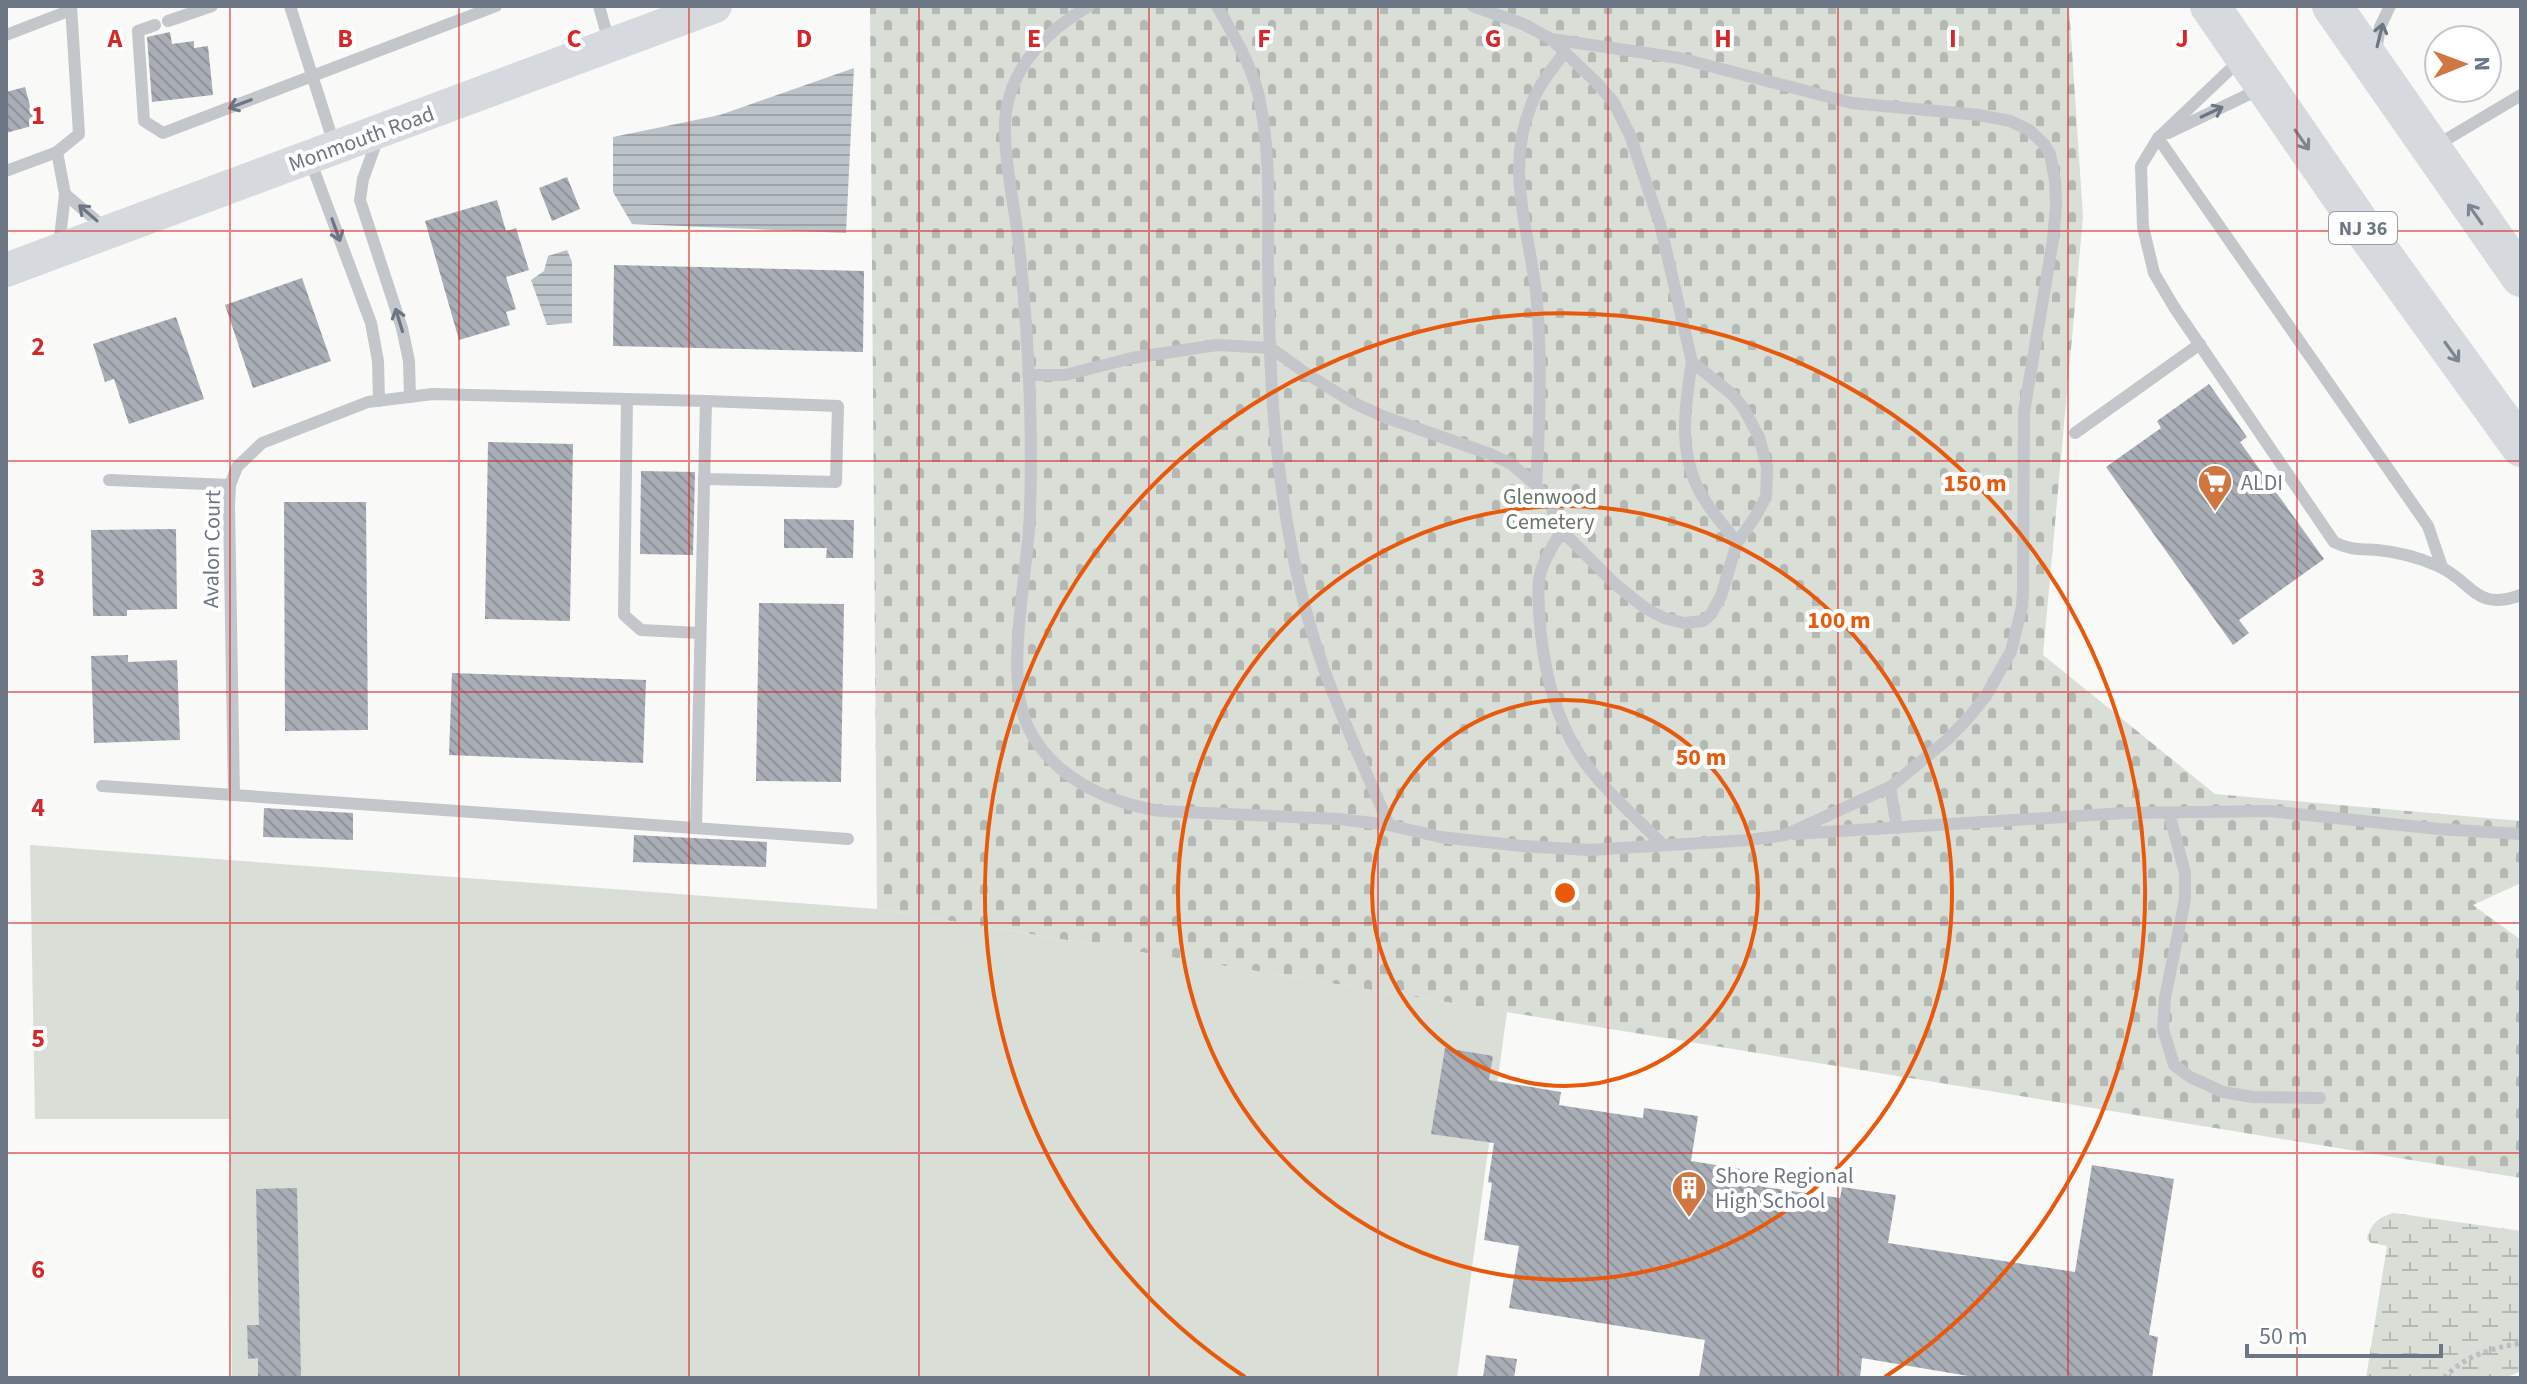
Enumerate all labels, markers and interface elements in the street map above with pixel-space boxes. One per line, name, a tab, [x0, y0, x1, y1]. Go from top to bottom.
text: A	[107, 20, 124, 57]
text: B	[337, 20, 353, 57]
text: C	[566, 20, 582, 57]
text: D	[796, 20, 812, 57]
text: E	[1027, 20, 1041, 57]
text: F	[1257, 20, 1271, 57]
text: G	[1485, 20, 1501, 57]
text: H	[1714, 20, 1732, 57]
text: I	[1949, 20, 1957, 57]
text: J	[2175, 20, 2189, 57]
one-way arrow	[2373, 23, 2388, 49]
north arrow	[2423, 24, 2503, 104]
text: N	[2466, 56, 2498, 71]
text: 1	[31, 97, 45, 134]
one-way arrow	[228, 98, 253, 112]
street label: Monmouth Road	[284, 98, 439, 180]
one-way arrow	[2199, 104, 2223, 119]
one-way arrow	[2294, 128, 2310, 150]
one-way arrow	[2467, 203, 2483, 225]
one-way arrow	[78, 204, 98, 222]
road number: NJ 36	[2329, 212, 2397, 244]
one-way arrow	[330, 217, 344, 242]
one-way arrow	[391, 308, 405, 333]
text: 2	[31, 328, 45, 365]
one-way arrow	[2444, 340, 2460, 362]
supermarket icon: ALDI	[2196, 463, 2234, 513]
text: 150 m	[1943, 466, 2007, 501]
place label: ALDI	[2241, 467, 2283, 499]
park label: Glenwood Cemetery	[1503, 481, 1597, 538]
street label: Avalon Court	[195, 489, 229, 608]
text: 3	[31, 559, 45, 596]
text: 100 m	[1807, 603, 1871, 638]
text: 50 m	[1676, 740, 1726, 775]
text: 4	[31, 789, 45, 826]
centre of rings	[1551, 879, 1579, 907]
text: 5	[31, 1020, 45, 1057]
place label: Shore Regional High School	[1715, 1160, 1854, 1217]
building icon: Shore Regional High School	[1670, 1169, 1708, 1219]
text: 6	[31, 1251, 45, 1288]
scale bar	[2247, 1308, 2441, 1358]
text: 50 m	[2259, 1319, 2308, 1354]

